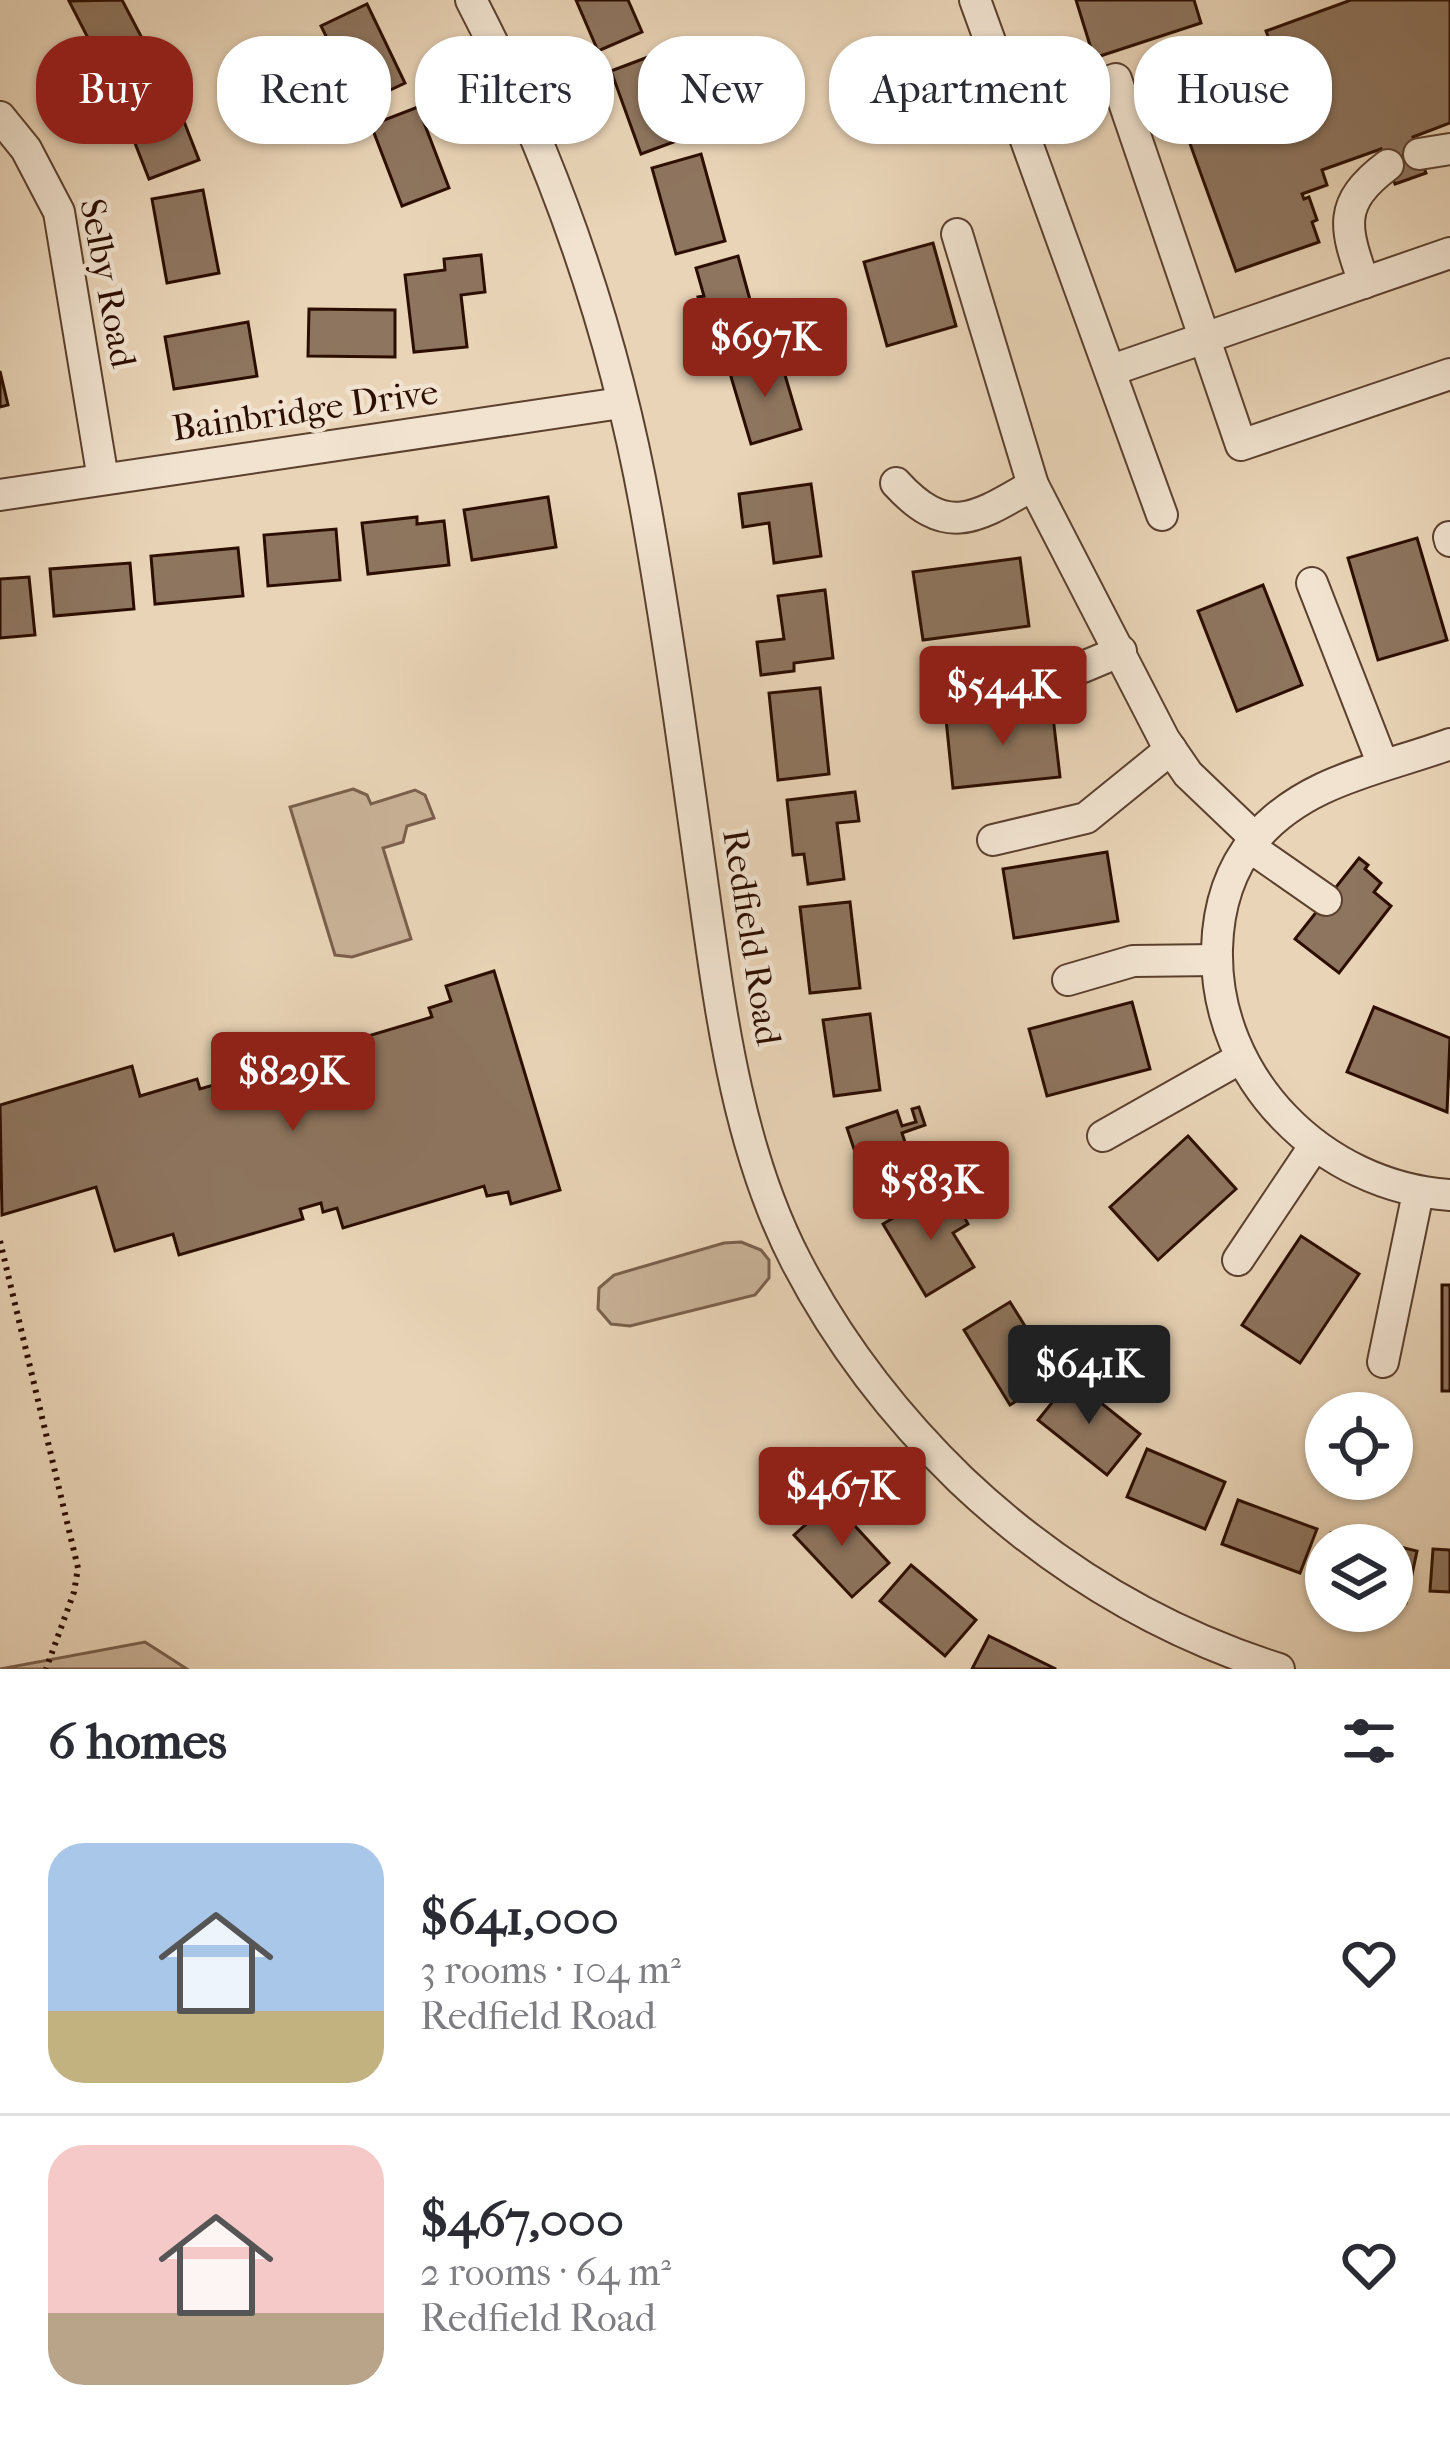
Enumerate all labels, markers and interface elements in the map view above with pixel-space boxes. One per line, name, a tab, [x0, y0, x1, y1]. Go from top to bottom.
chip: Buy	[36, 36, 193, 144]
chip: Rent	[217, 36, 391, 144]
chip: Filters	[415, 36, 614, 144]
chip: New	[638, 36, 805, 144]
chip: Apartment	[829, 36, 1110, 144]
chip: House	[1134, 36, 1332, 144]
street label: Selby Road	[71, 195, 145, 371]
pin: $697K	[681, 298, 849, 400]
text: $697K	[710, 314, 820, 360]
street label: Bainbridge Drive	[169, 371, 441, 449]
pin: $544K	[919, 646, 1087, 748]
text: $544K	[947, 662, 1059, 708]
street label: Redfield Road	[714, 826, 790, 1048]
pin: $829K	[209, 1032, 377, 1134]
text: $829K	[238, 1048, 348, 1094]
pin: $583K	[847, 1141, 1015, 1243]
text: $583K	[880, 1157, 982, 1203]
pin: $641K	[1005, 1325, 1173, 1427]
text: $641K	[1035, 1341, 1143, 1387]
map controls	[1305, 1392, 1413, 1632]
button: locate	[1305, 1392, 1413, 1500]
pin: $467K	[758, 1447, 926, 1549]
text: $467K	[786, 1463, 898, 1509]
button: layers	[1305, 1524, 1413, 1632]
icon: filters	[1336, 1708, 1402, 1774]
text: 6 homes	[48, 1711, 227, 1771]
text: $641,000	[420, 1887, 619, 1947]
icon: home	[144, 1891, 288, 2035]
icon: heart	[1336, 1930, 1402, 1996]
text: 3 rooms · 104 m²	[420, 1947, 681, 1993]
text: Redfield Road	[420, 1993, 656, 2039]
text: $467,000	[420, 2189, 624, 2249]
icon: home	[144, 2193, 288, 2337]
icon: heart	[1336, 2232, 1402, 2298]
text: 2 rooms · 64 m²	[420, 2249, 671, 2295]
text: Redfield Road	[420, 2295, 656, 2341]

